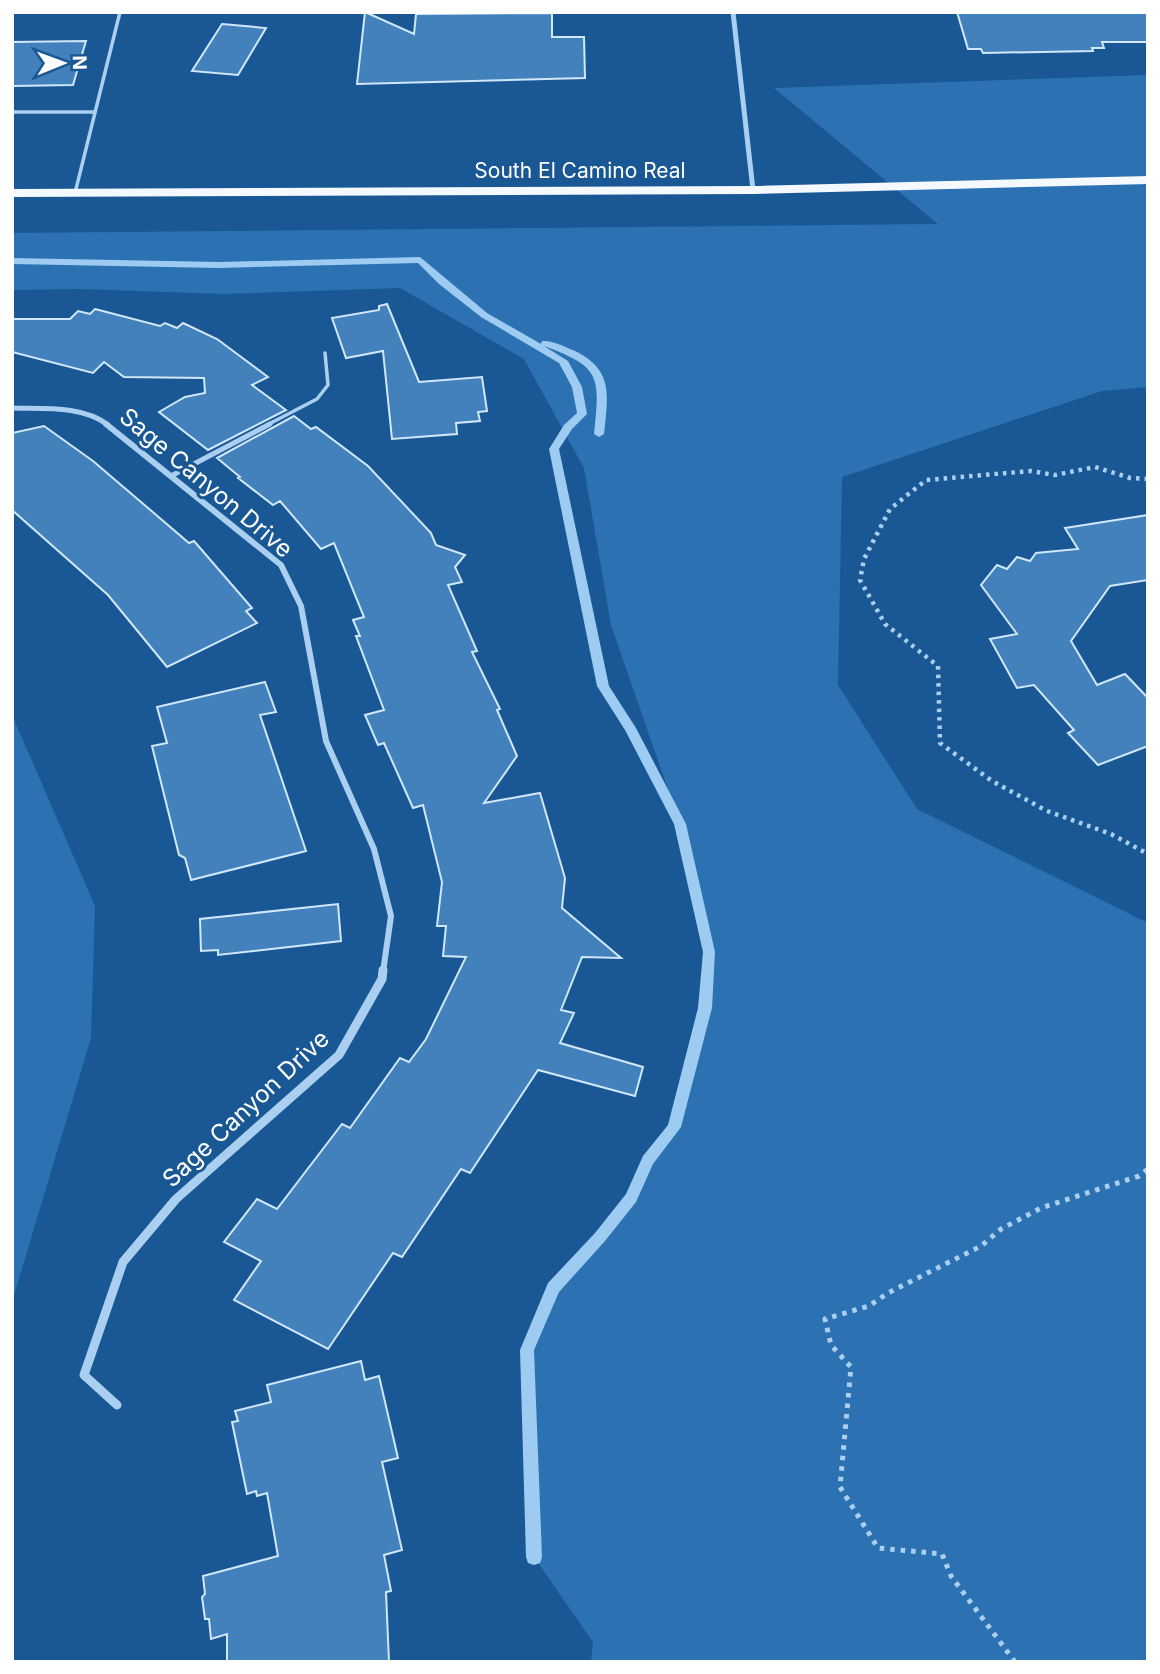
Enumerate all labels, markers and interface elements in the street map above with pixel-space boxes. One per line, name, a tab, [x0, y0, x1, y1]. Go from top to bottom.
north arrow	[28, 28, 98, 98]
text: N	[68, 55, 91, 70]
street label: South El Camino Real	[474, 158, 686, 183]
street label: Sage Canyon Drive	[114, 402, 299, 563]
street label: Sage Canyon Drive	[156, 1024, 335, 1193]

